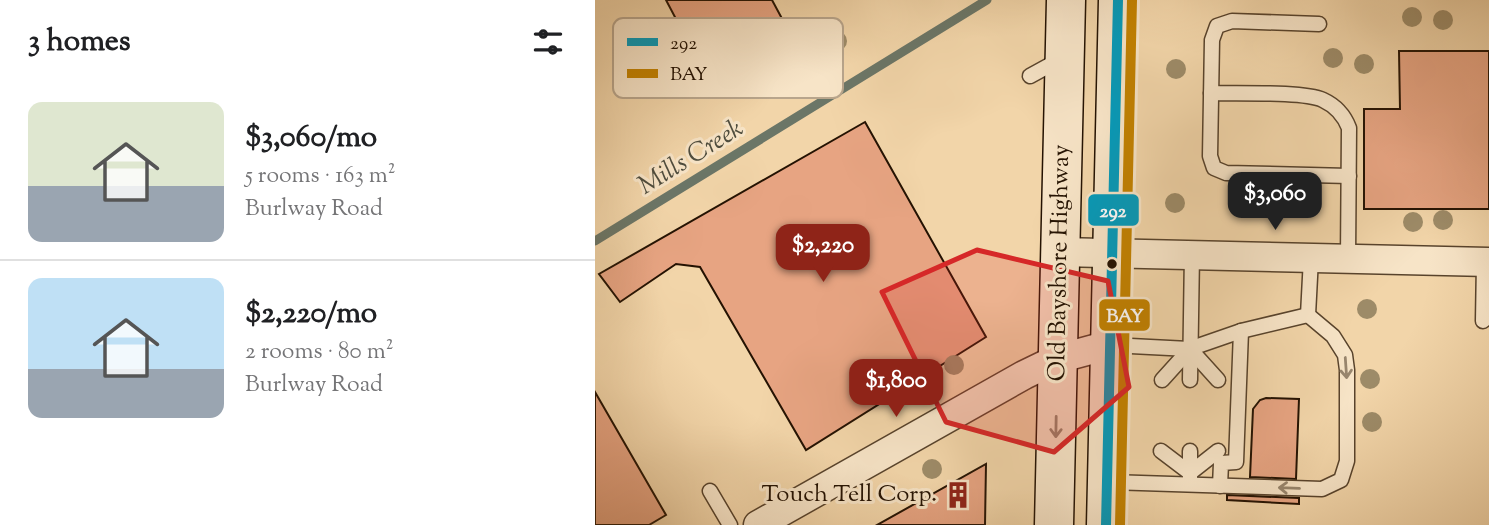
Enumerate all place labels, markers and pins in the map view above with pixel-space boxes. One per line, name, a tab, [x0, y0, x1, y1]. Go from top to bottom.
pin: $3,060	[1218, 173, 1332, 232]
pin: $2,220	[766, 224, 880, 284]
unlabelled marker	[1105, 257, 1119, 271]
pin: $1,800	[839, 360, 953, 419]
place label: Touch Tell Corp.	[762, 478, 937, 512]
building icon: Touch Tell Corp.	[943, 480, 973, 510]

